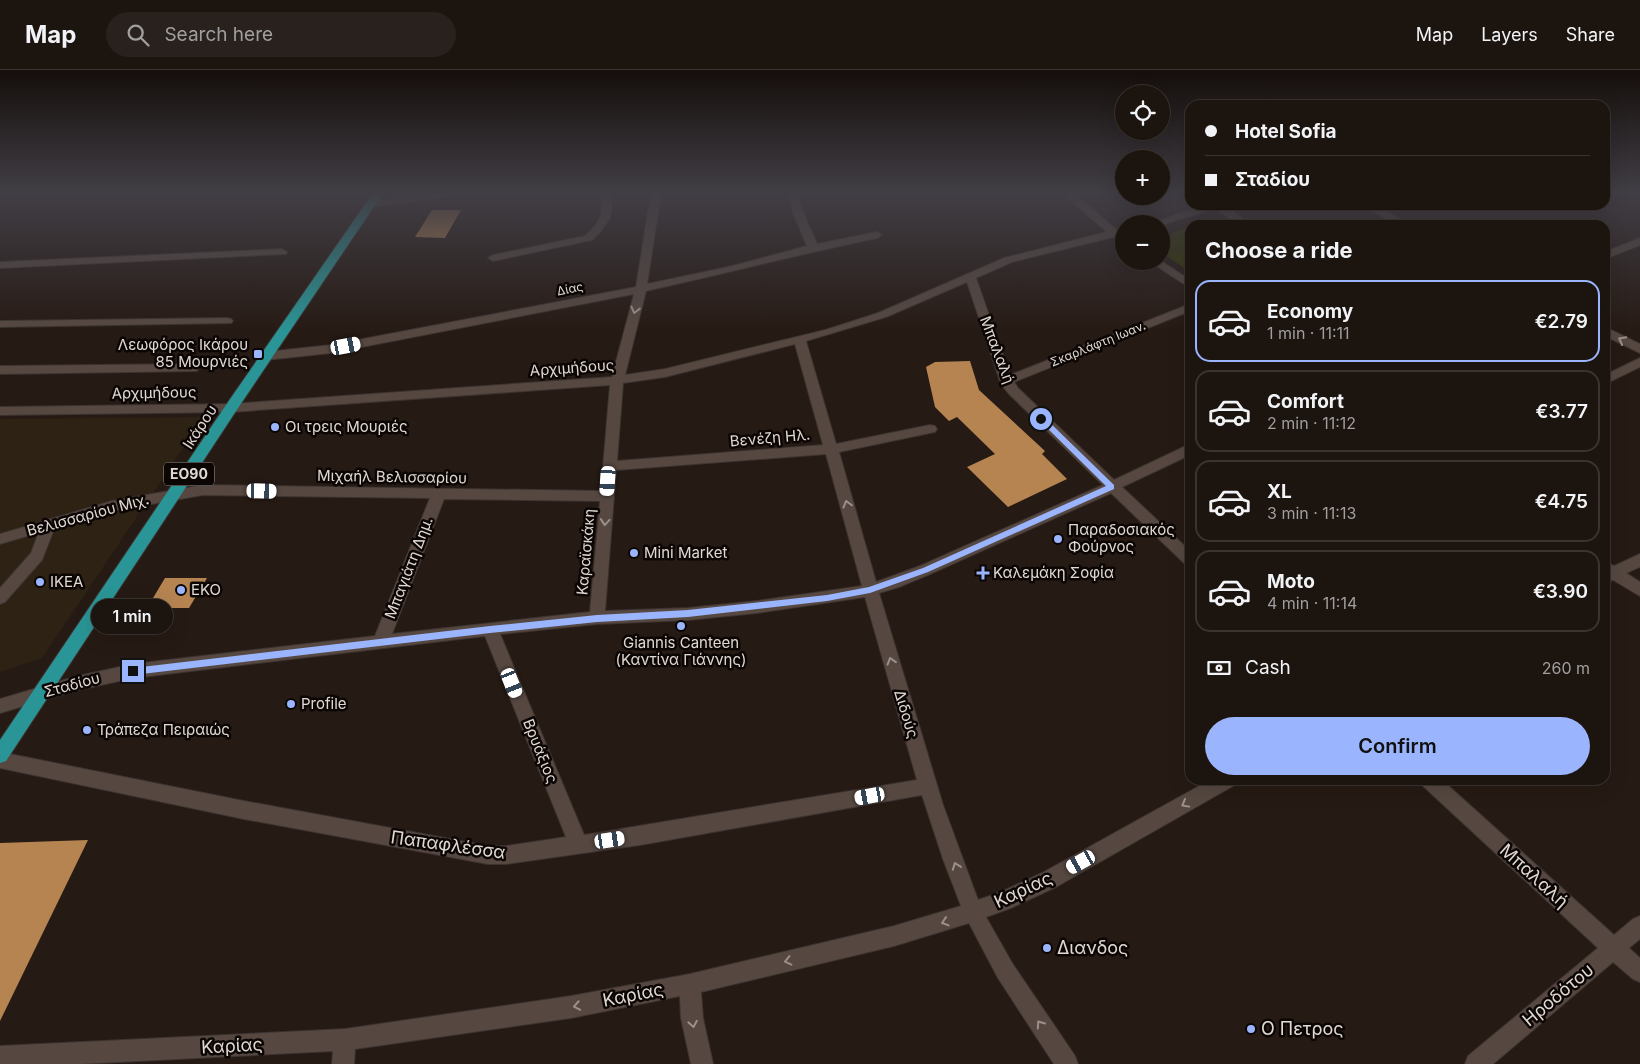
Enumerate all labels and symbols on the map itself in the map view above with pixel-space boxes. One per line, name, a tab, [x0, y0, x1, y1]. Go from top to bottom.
street label: Δίας	[556, 279, 584, 298]
one-way arrow	[630, 306, 641, 315]
street label: Μπαλαλή	[976, 313, 1019, 386]
street label: Σκαρλάφτη Ιωαν.	[1048, 318, 1148, 369]
place label: Λεωφόρος Ικάρου 85 Μουρνιές	[118, 335, 248, 371]
car	[329, 336, 362, 356]
one-way arrow	[1619, 336, 1628, 346]
marker: Λεωφόρος Ικάρου 85 Μουρνιές	[252, 348, 264, 360]
street label: Αρχιμήδους	[529, 355, 615, 380]
street label: Αρχιμήδους	[111, 382, 197, 403]
street label: Ικάρου	[178, 401, 221, 452]
route start	[1030, 408, 1052, 430]
place label: Οι τρεις Μουριές	[285, 417, 408, 436]
marker: Οι τρεις Μουριές	[269, 421, 281, 433]
street label: Βενέζη Ηλ.	[729, 425, 811, 450]
road number: ΕΟ90	[164, 462, 214, 486]
street label: Μιχαήλ Βελισσαρίου	[317, 466, 467, 487]
car	[599, 466, 616, 496]
car	[246, 483, 277, 499]
street label: Βελισσαρίου Μιχ.	[25, 489, 151, 540]
one-way arrow	[842, 501, 852, 509]
street label: Καραϊσκάκη	[572, 508, 599, 596]
street label: Μπαγιάτη Δημ.	[380, 514, 437, 622]
one-way arrow	[600, 519, 611, 527]
place label: Παραδοσιακός Φούρνος	[1068, 520, 1175, 556]
marker: Παραδοσιακός Φούρνος	[1052, 533, 1064, 545]
place label: Mini Market	[644, 543, 727, 562]
marker: Mini Market	[628, 547, 640, 559]
place label: Καλεμάκη Σοφία	[993, 563, 1114, 582]
marker: Καλεμάκη Σοφία	[977, 567, 989, 579]
place label: IKEA	[50, 572, 83, 591]
marker: IKEA	[34, 576, 46, 588]
place label: ΕΚΟ	[191, 580, 221, 599]
marker: ΕΚΟ	[175, 584, 187, 596]
callout: 1 min	[92, 598, 174, 634]
marker: Giannis Canteen (Καντίνα Γιάννης)	[675, 620, 687, 632]
place label: Giannis Canteen (Καντίνα Γιάννης)	[615, 633, 747, 669]
one-way arrow	[886, 657, 896, 665]
route end	[122, 660, 144, 682]
car	[499, 666, 524, 700]
street label: Σταδίου	[42, 668, 102, 701]
street label: Διδούς	[890, 687, 923, 740]
place label: Profile	[301, 694, 347, 713]
marker: Profile	[285, 698, 297, 710]
street label: Βρυάξιος	[519, 716, 562, 786]
place label: Τράπεζα Πειραιώς	[97, 720, 230, 739]
marker: Τράπεζα Πειραιώς	[81, 724, 93, 736]
car	[853, 786, 886, 806]
one-way arrow	[1181, 798, 1190, 808]
street label: Παπαφλέσσα	[389, 826, 507, 863]
car	[594, 830, 625, 850]
street label: Μπαλαλή	[1496, 839, 1573, 912]
car	[1064, 848, 1097, 876]
one-way arrow	[952, 862, 962, 870]
street label: Καρίας	[990, 867, 1055, 912]
one-way arrow	[941, 916, 950, 926]
place label: Διανδος	[1057, 937, 1128, 958]
marker: Διανδος	[1041, 942, 1053, 954]
one-way arrow	[783, 955, 792, 966]
street label: Ηροδότου	[1518, 959, 1597, 1030]
street label: Καρίας	[601, 978, 665, 1011]
one-way arrow	[573, 1000, 582, 1010]
place label: Ο Πετρος	[1261, 1018, 1344, 1039]
one-way arrow	[688, 1020, 698, 1029]
one-way arrow	[1037, 1020, 1046, 1030]
marker: Ο Πετρος	[1245, 1023, 1257, 1035]
street label: Καρίας	[201, 1033, 263, 1058]

